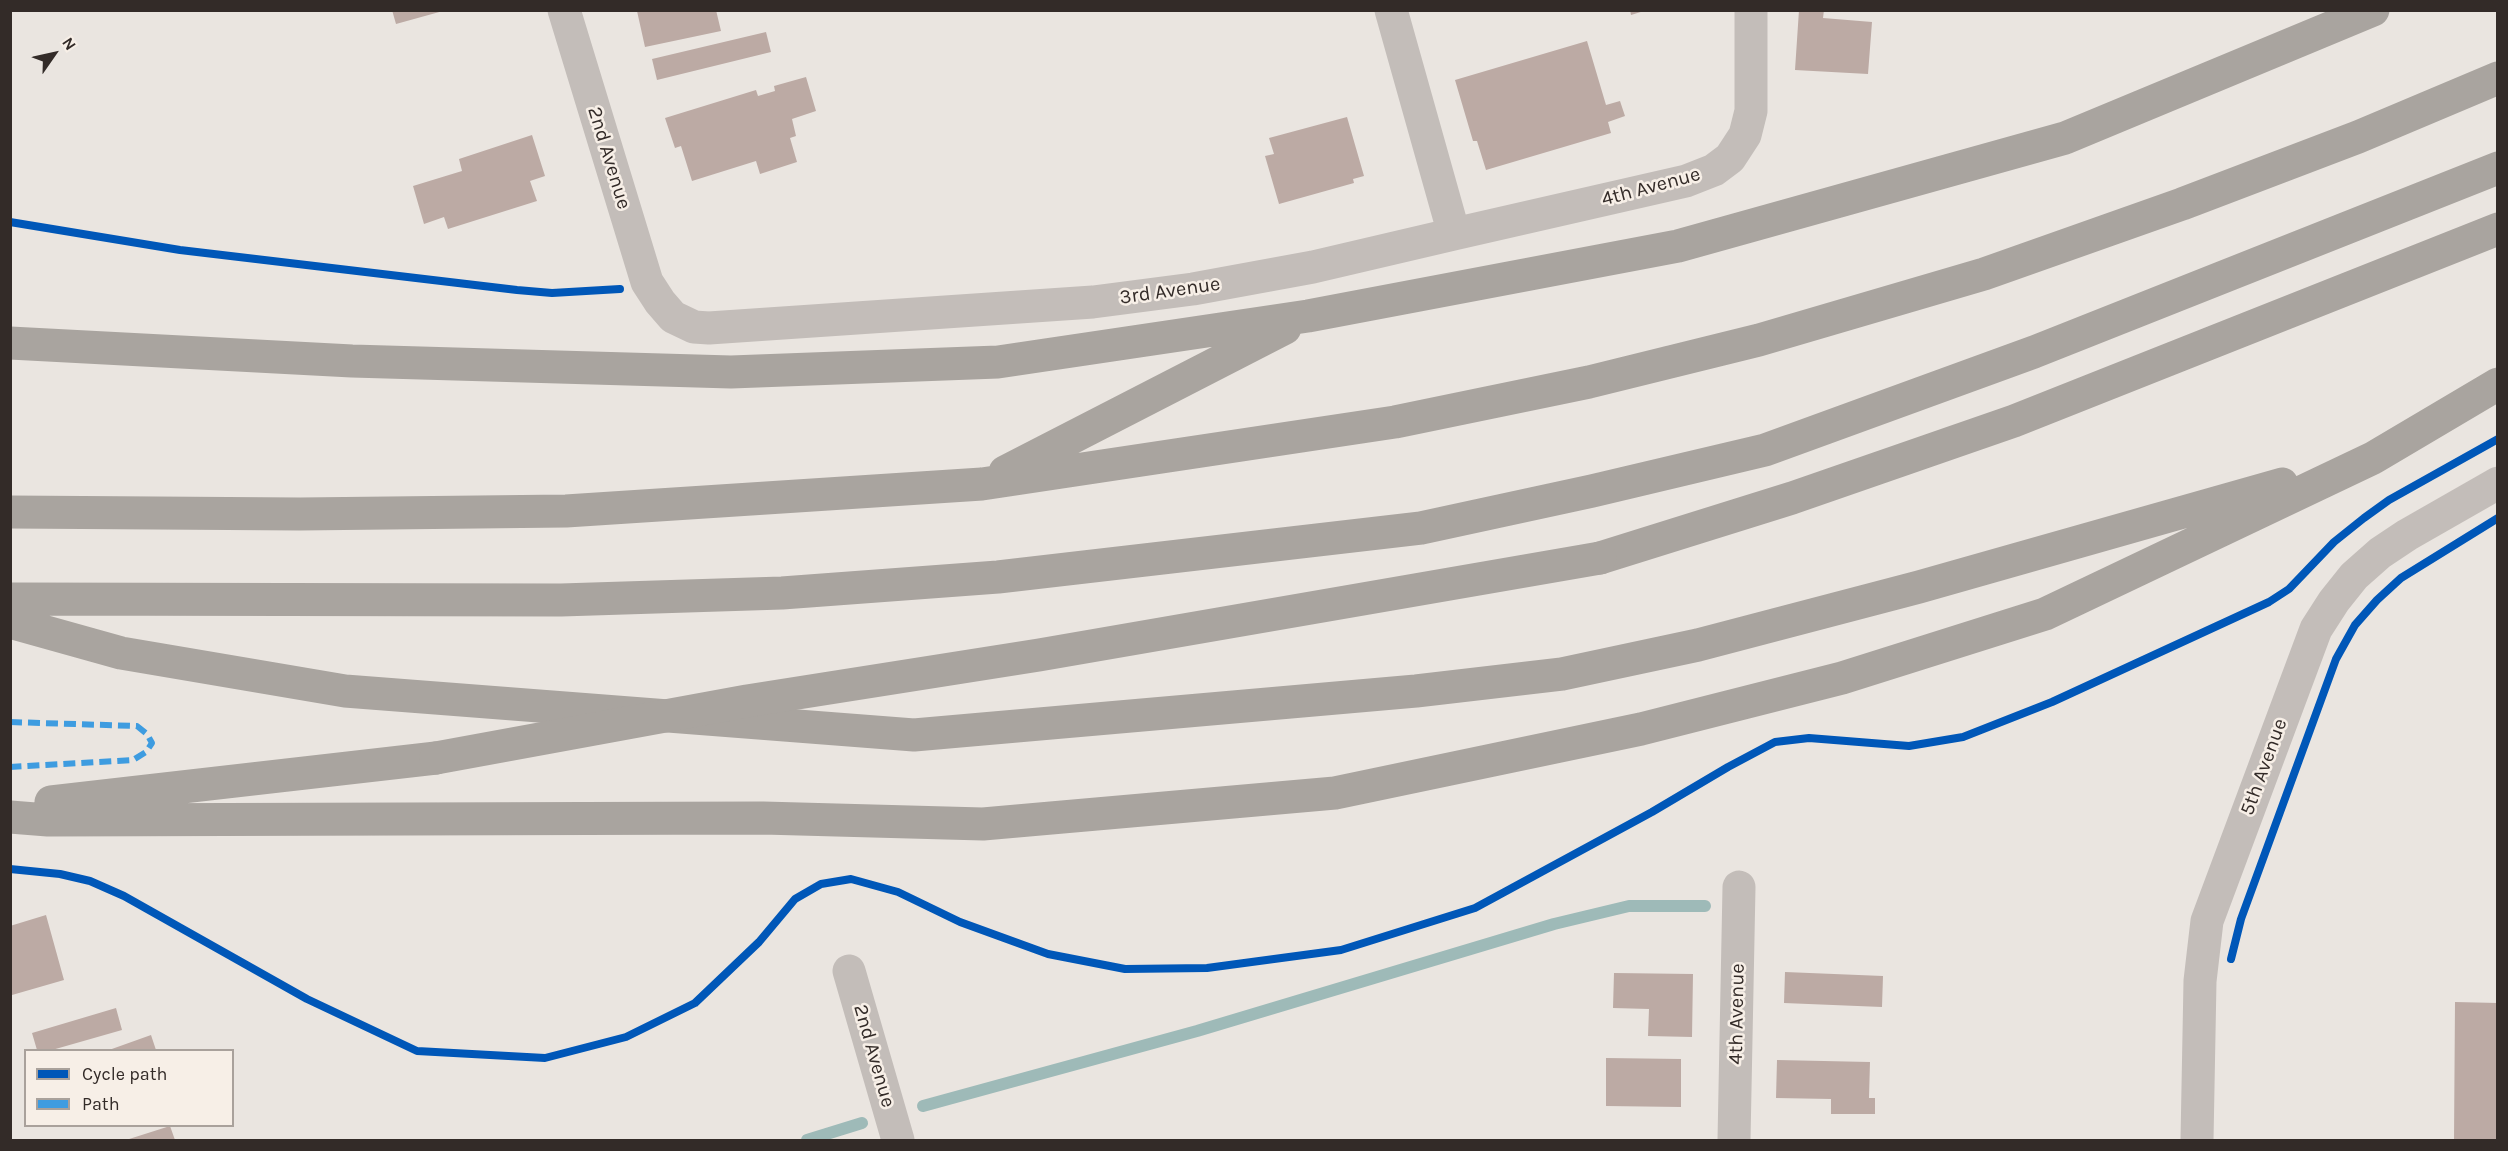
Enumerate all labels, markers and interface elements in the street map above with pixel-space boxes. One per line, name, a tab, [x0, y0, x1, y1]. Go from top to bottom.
north arrow	[24, 24, 84, 84]
text: N	[58, 34, 80, 54]
street label: 2nd Avenue	[582, 104, 636, 212]
street label: 4th Avenue	[1599, 162, 1703, 212]
street label: 3rd Avenue	[1118, 272, 1222, 310]
street label: 5th Avenue	[2235, 715, 2293, 819]
street label: 4th Avenue	[1724, 963, 1750, 1065]
street label: 2nd Avenue	[848, 1002, 900, 1110]
legend	[24, 1049, 234, 1127]
text: Cycle path	[82, 1063, 167, 1085]
text: Path	[82, 1093, 120, 1115]

